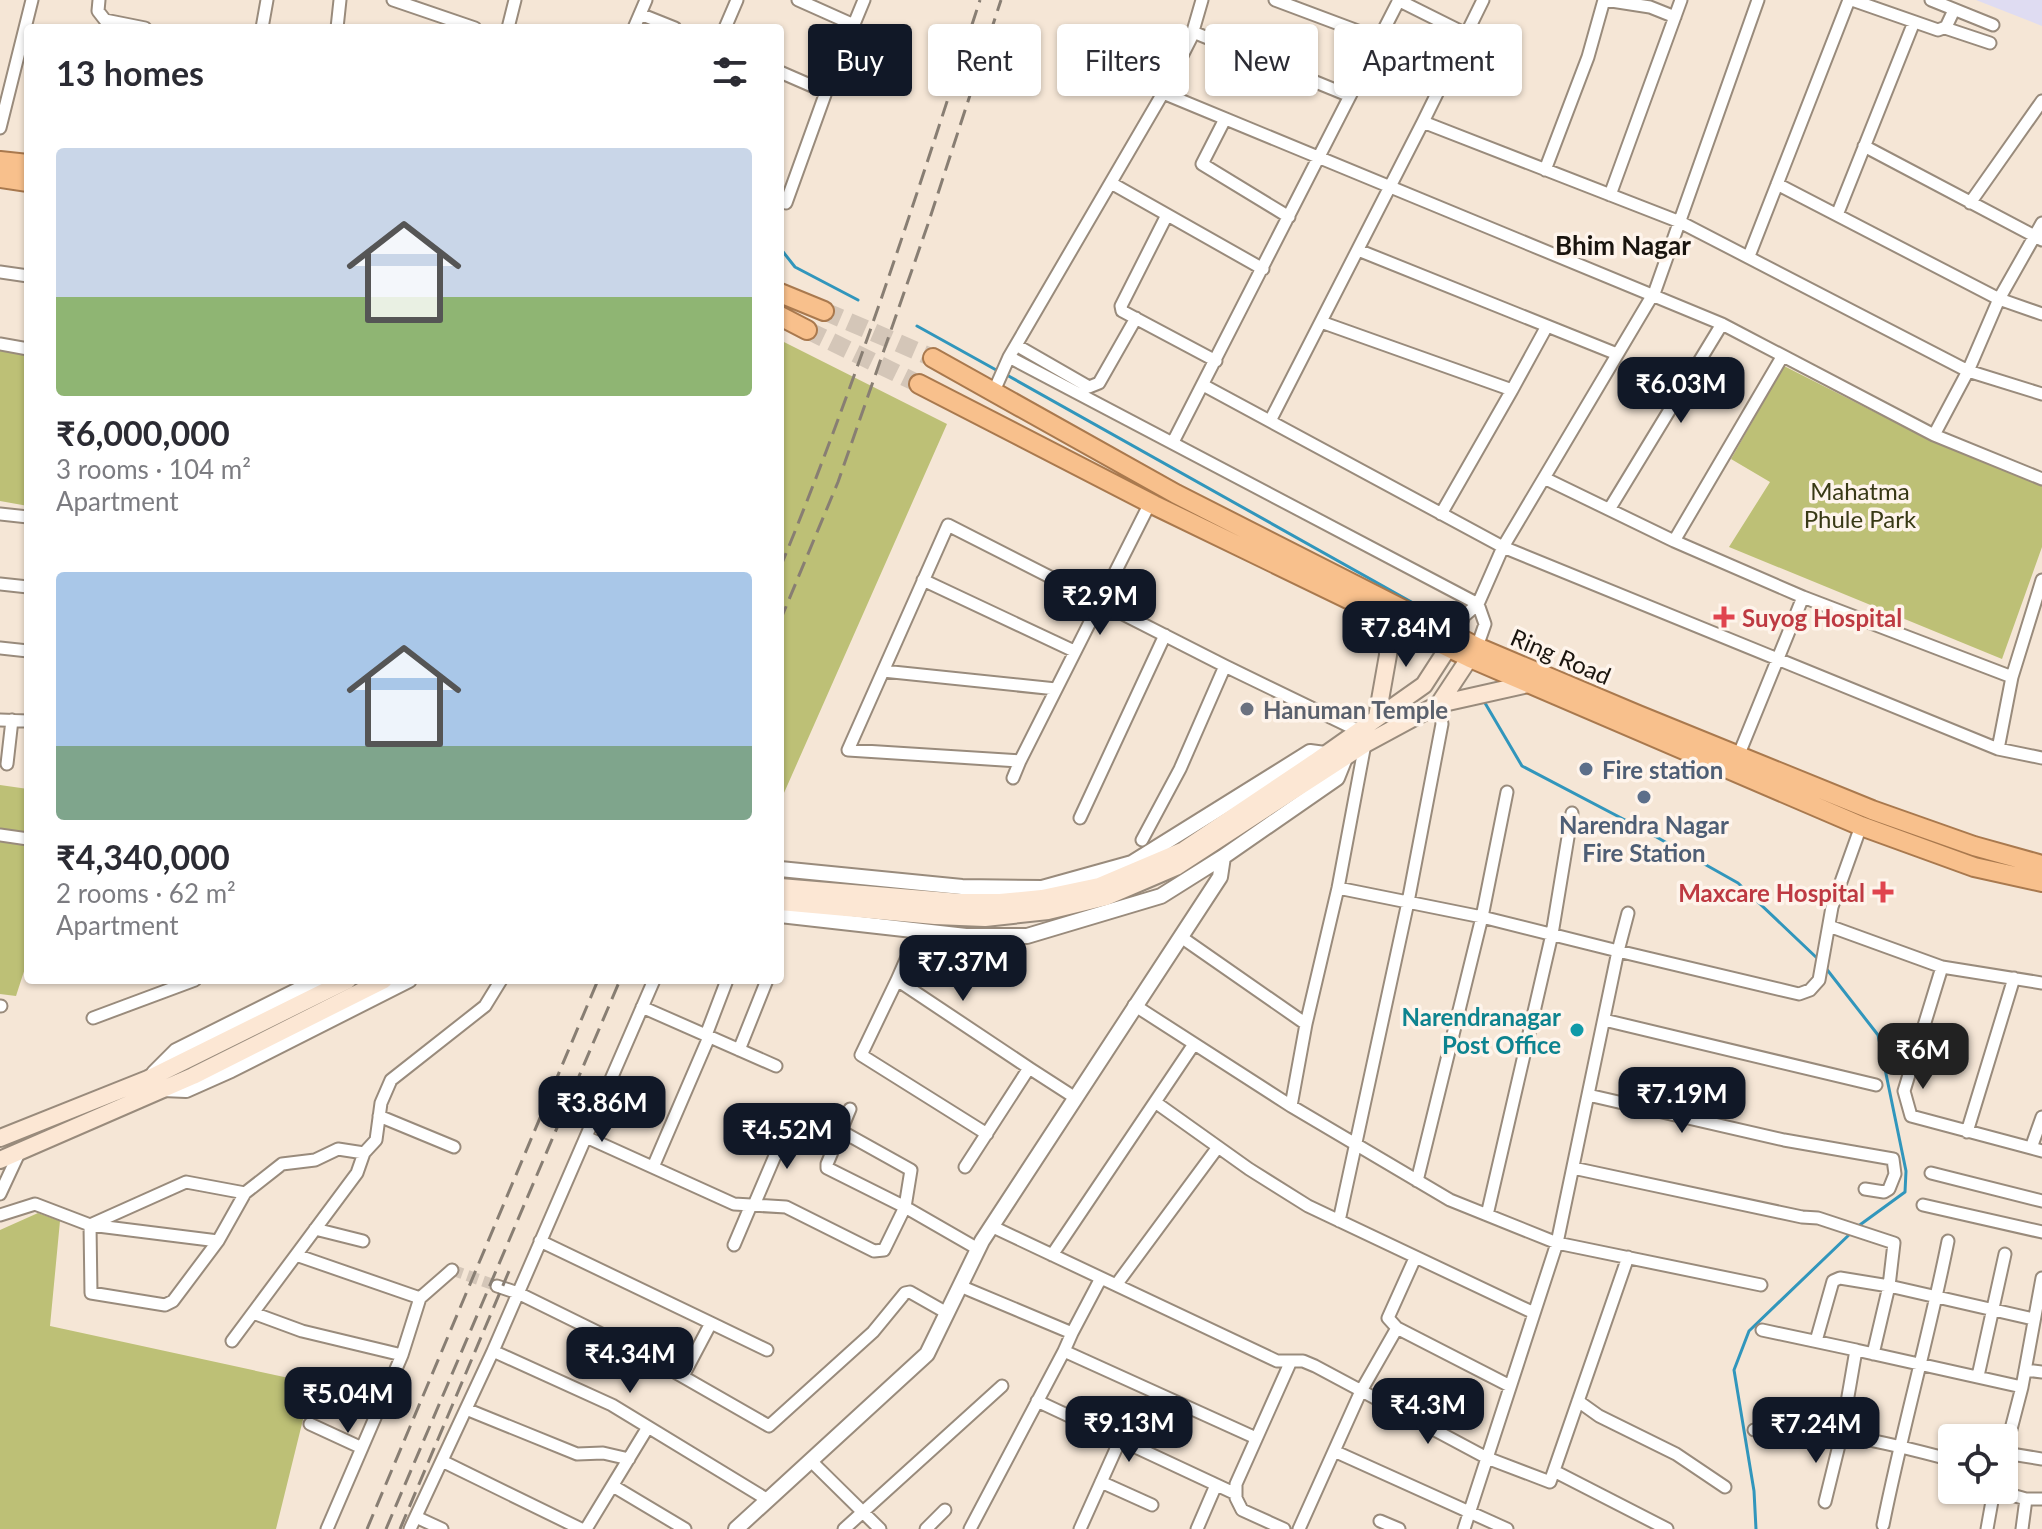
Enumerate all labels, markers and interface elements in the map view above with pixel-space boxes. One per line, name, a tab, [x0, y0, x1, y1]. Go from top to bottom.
chip: Buy	[808, 24, 912, 96]
chip: Rent	[928, 24, 1041, 96]
chip: Filters	[1057, 24, 1189, 96]
chip: New	[1205, 24, 1318, 96]
chip: Apartment	[1334, 24, 1522, 96]
icon: filters	[708, 50, 752, 94]
text: 13 homes	[56, 52, 204, 93]
icon: home	[332, 200, 476, 344]
district label: Bhim Nagar	[1555, 229, 1691, 261]
pin: ₹6.03M	[1616, 357, 1746, 425]
text: ₹6.03M	[1635, 367, 1727, 399]
text: ₹6,000,000	[56, 412, 230, 453]
text: 3 rooms · 104 m²	[56, 453, 251, 485]
park label: Mahatma Phule Park	[1804, 476, 1917, 533]
text: Apartment	[56, 485, 179, 517]
pin: ₹2.9M	[1044, 569, 1156, 637]
text: ₹2.9M	[1062, 579, 1138, 611]
pin: ₹7.84M	[1341, 601, 1471, 669]
place label: Suyog Hospital	[1742, 603, 1902, 632]
marker: Suyog Hospital	[1713, 606, 1735, 628]
text: ₹7.84M	[1360, 611, 1452, 643]
street label: Ring Road	[1507, 622, 1615, 690]
icon: home	[332, 624, 476, 768]
place label: Hanuman Temple	[1263, 695, 1448, 724]
marker: Hanuman Temple	[1238, 700, 1256, 718]
place label: Fire station	[1602, 755, 1723, 784]
marker: Fire station	[1577, 760, 1595, 778]
marker: Narendra Nagar Fire Station	[1635, 788, 1653, 806]
place label: Narendra Nagar Fire Station	[1559, 810, 1729, 867]
text: ₹4,340,000	[56, 836, 230, 877]
text: 2 rooms · 62 m²	[56, 877, 236, 909]
place label: Maxcare Hospital	[1678, 878, 1865, 907]
marker: Maxcare Hospital	[1872, 881, 1894, 903]
text: Apartment	[56, 909, 179, 941]
pin: ₹7.37M	[898, 935, 1028, 1003]
text: ₹7.37M	[917, 945, 1009, 977]
place label: Narendranagar Post Office	[1402, 1002, 1561, 1059]
marker: Narendranagar Post Office	[1568, 1021, 1586, 1039]
pin: ₹6M	[1884, 1023, 1962, 1091]
text: ₹6M	[1896, 1033, 1950, 1065]
pin: ₹7.19M	[1617, 1067, 1747, 1135]
pin: ₹3.86M	[537, 1076, 667, 1144]
text: ₹7.19M	[1636, 1077, 1728, 1109]
text: ₹3.86M	[556, 1086, 648, 1118]
pin: ₹4.52M	[722, 1103, 852, 1171]
text: ₹4.52M	[741, 1113, 833, 1145]
pin: ₹4.34M	[565, 1327, 695, 1395]
text: ₹4.34M	[584, 1337, 676, 1369]
pin: ₹5.04M	[283, 1367, 413, 1435]
text: ₹5.04M	[302, 1377, 394, 1409]
pin: ₹4.3M	[1372, 1378, 1484, 1446]
text: ₹4.3M	[1390, 1388, 1466, 1420]
pin: ₹9.13M	[1064, 1396, 1194, 1464]
pin: ₹7.24M	[1751, 1397, 1881, 1465]
text: ₹9.13M	[1083, 1406, 1175, 1438]
text: ₹7.24M	[1770, 1407, 1862, 1439]
map controls	[1938, 1424, 2018, 1504]
button: locate	[1938, 1424, 2018, 1504]

